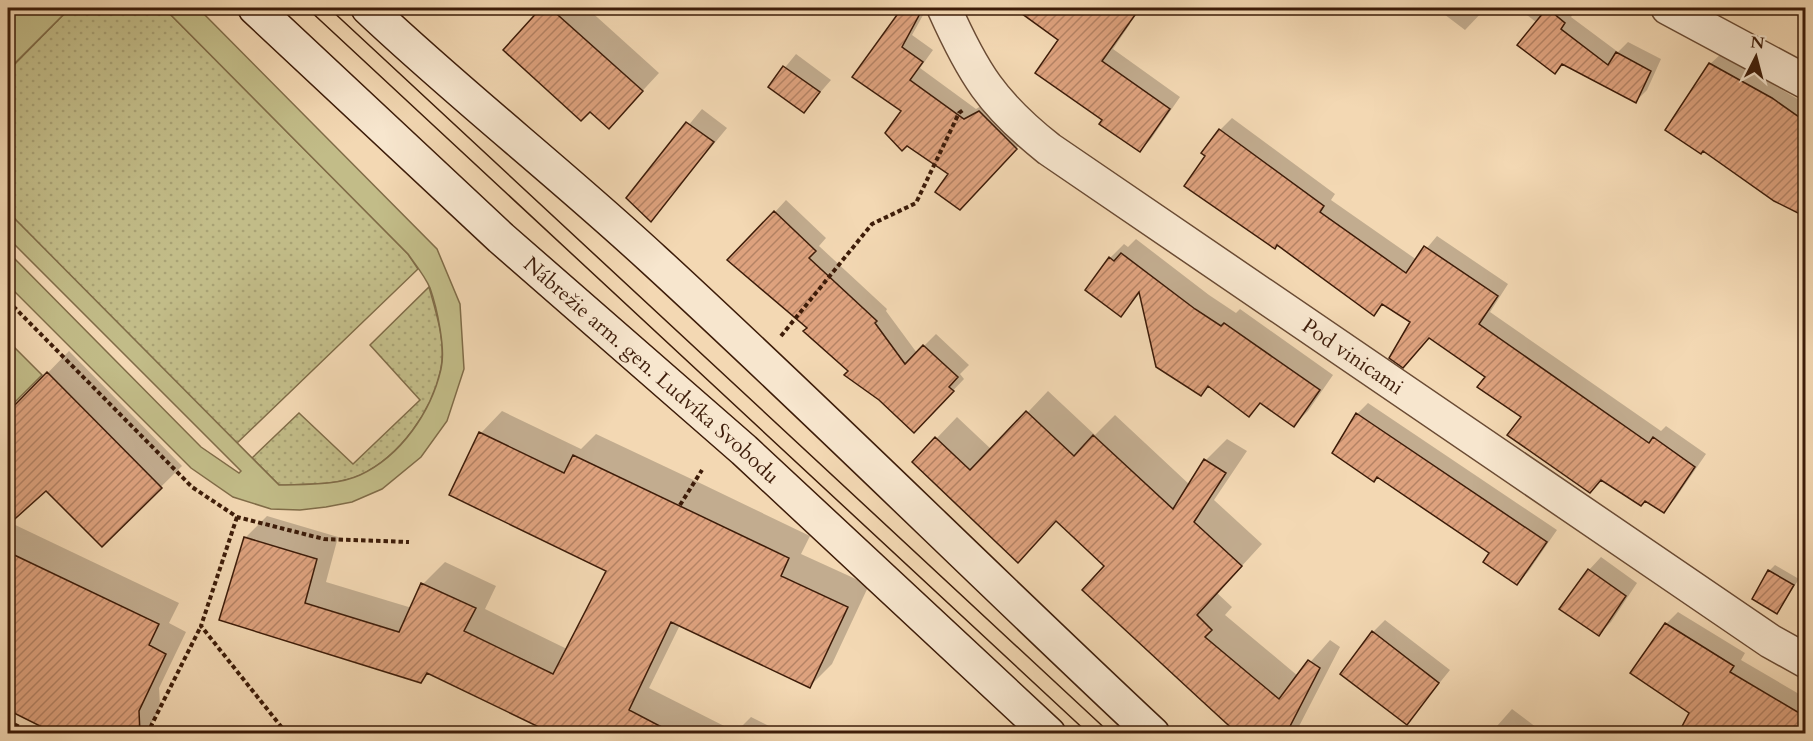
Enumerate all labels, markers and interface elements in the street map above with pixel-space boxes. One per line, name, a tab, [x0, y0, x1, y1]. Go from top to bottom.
north arrow	[1726, 27, 1786, 87]
text: N	[1749, 31, 1766, 55]
street label: Nábrežie arm. gen. Ludvíka Svobodu	[517, 250, 785, 491]
street label: Pod vinicami	[1296, 312, 1409, 402]

